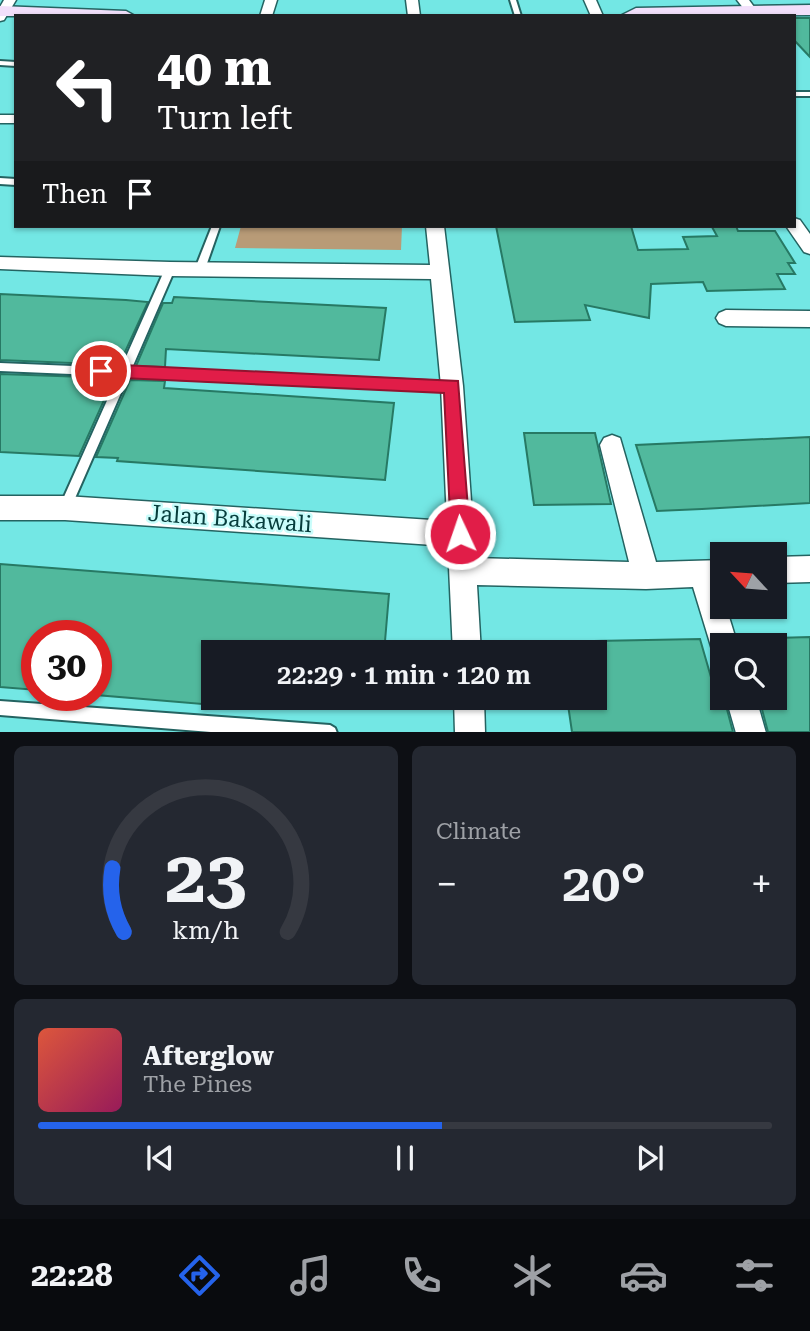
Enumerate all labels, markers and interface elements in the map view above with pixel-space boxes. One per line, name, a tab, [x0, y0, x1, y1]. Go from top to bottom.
text: 40 m	[157, 40, 272, 97]
icon: left	[42, 42, 133, 133]
text: Turn left	[157, 99, 292, 137]
icon: arrive	[121, 175, 159, 213]
text: Then	[42, 179, 107, 209]
pin	[71, 341, 131, 401]
icon: arrive	[82, 352, 120, 390]
position arrow	[423, 497, 497, 571]
street label: Jalan Bakawali	[147, 500, 313, 538]
north arrow	[710, 542, 788, 620]
map controls	[710, 542, 787, 710]
speed limit sign: 30	[21, 620, 112, 711]
button: search	[710, 633, 787, 710]
text: 22:29 · 1 min · 120 m	[277, 660, 531, 690]
text: Climate	[436, 818, 521, 845]
text: 23	[165, 835, 247, 920]
text: 20°	[562, 853, 646, 914]
text: −	[436, 862, 457, 906]
text: +	[751, 862, 772, 906]
text: km/h	[173, 915, 239, 944]
text: Afterglow	[143, 1041, 274, 1071]
text: The Pines	[143, 1071, 252, 1098]
icon: previous	[141, 1139, 179, 1177]
icon: pause	[386, 1139, 424, 1177]
icon: next	[631, 1139, 669, 1177]
icon: directions	[175, 1251, 224, 1300]
icon: music	[286, 1251, 335, 1300]
icon: phone	[397, 1251, 446, 1300]
icon: climate	[508, 1251, 557, 1300]
icon: car	[619, 1251, 668, 1300]
icon: filters	[730, 1251, 779, 1300]
text: 22:28	[31, 1256, 113, 1294]

